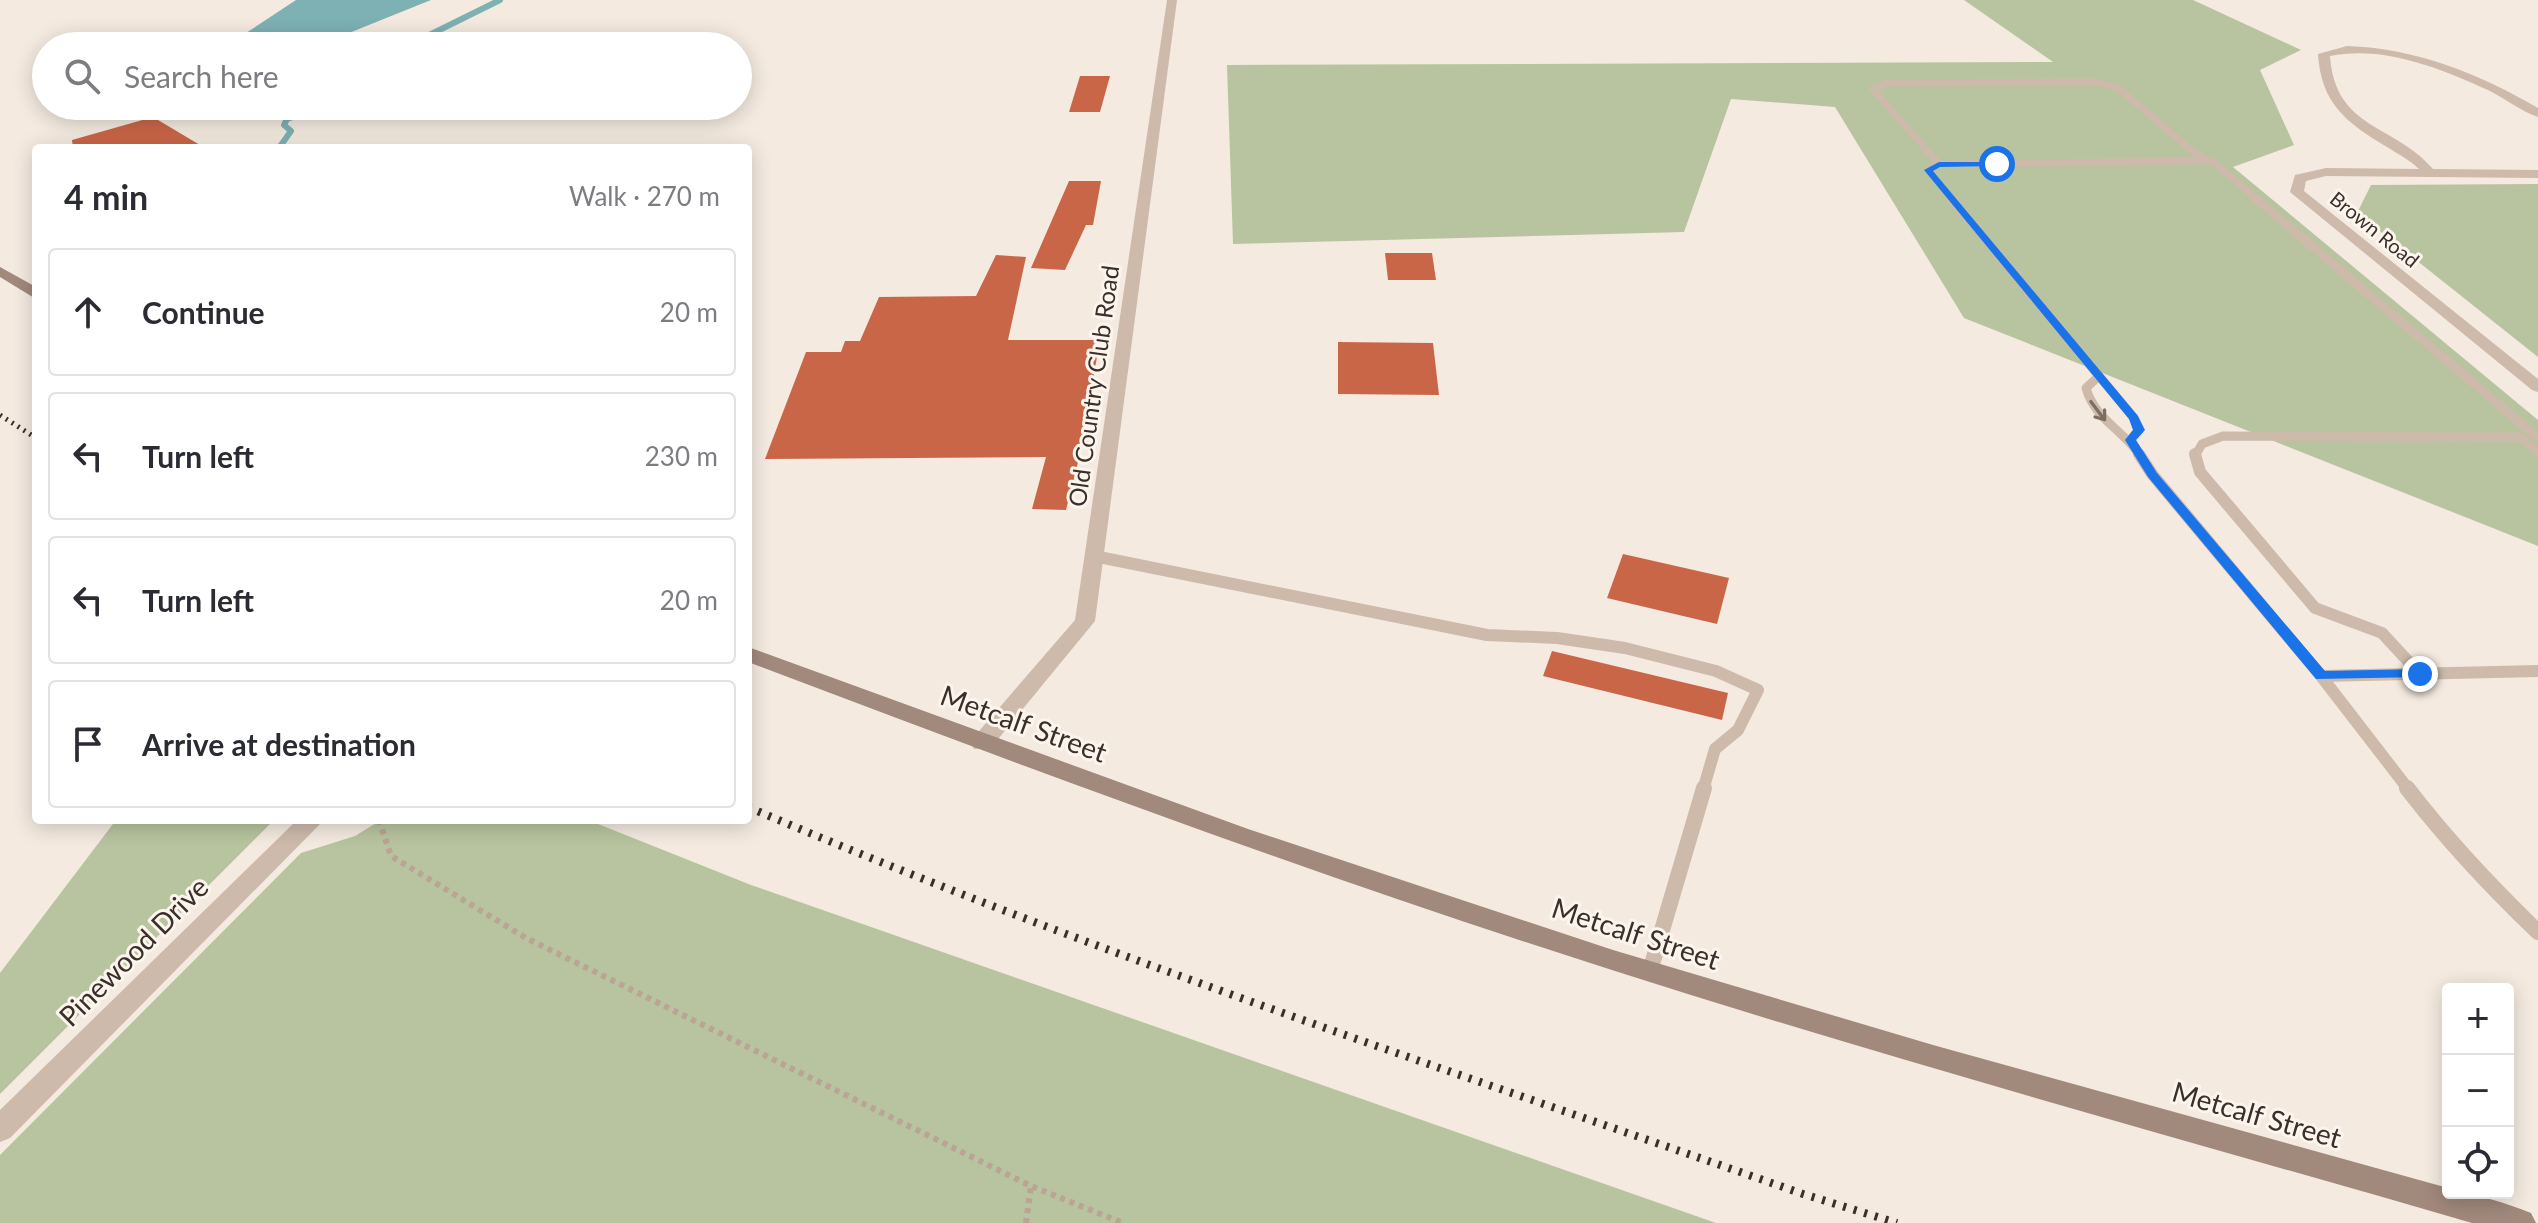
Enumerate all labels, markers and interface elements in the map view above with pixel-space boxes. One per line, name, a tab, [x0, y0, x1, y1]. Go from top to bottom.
search box	[32, 32, 752, 120]
icon: search	[60, 54, 104, 98]
text: Search here	[124, 58, 279, 94]
route start	[1979, 146, 2015, 182]
text: 4 min	[64, 176, 148, 217]
text: Walk · 270 m	[569, 180, 720, 212]
street label: Brown Road	[2326, 186, 2424, 272]
street label: Old Country Club Road	[1062, 263, 1124, 509]
icon: ahead	[66, 290, 110, 334]
text: Continue	[142, 294, 265, 330]
text: 20 m	[660, 296, 718, 328]
one-way arrow	[2089, 400, 2106, 421]
icon: left	[66, 434, 110, 478]
text: Turn left	[142, 438, 254, 474]
text: 230 m	[645, 440, 718, 472]
icon: left	[66, 578, 110, 622]
text: Turn left	[142, 582, 254, 618]
text: 20 m	[660, 584, 718, 616]
route end	[2402, 656, 2438, 692]
street label: Metcalf Street	[936, 677, 1112, 769]
icon: arrive	[66, 722, 110, 766]
text: Arrive at destination	[142, 726, 416, 762]
street label: Pinewood Drive	[51, 869, 215, 1033]
street label: Metcalf Street	[1548, 890, 1724, 976]
map controls	[2442, 983, 2514, 1199]
button: +	[2442, 983, 2514, 1055]
button: −	[2442, 1055, 2514, 1127]
street label: Metcalf Street	[2169, 1074, 2345, 1154]
button: locate	[2442, 1127, 2514, 1199]

